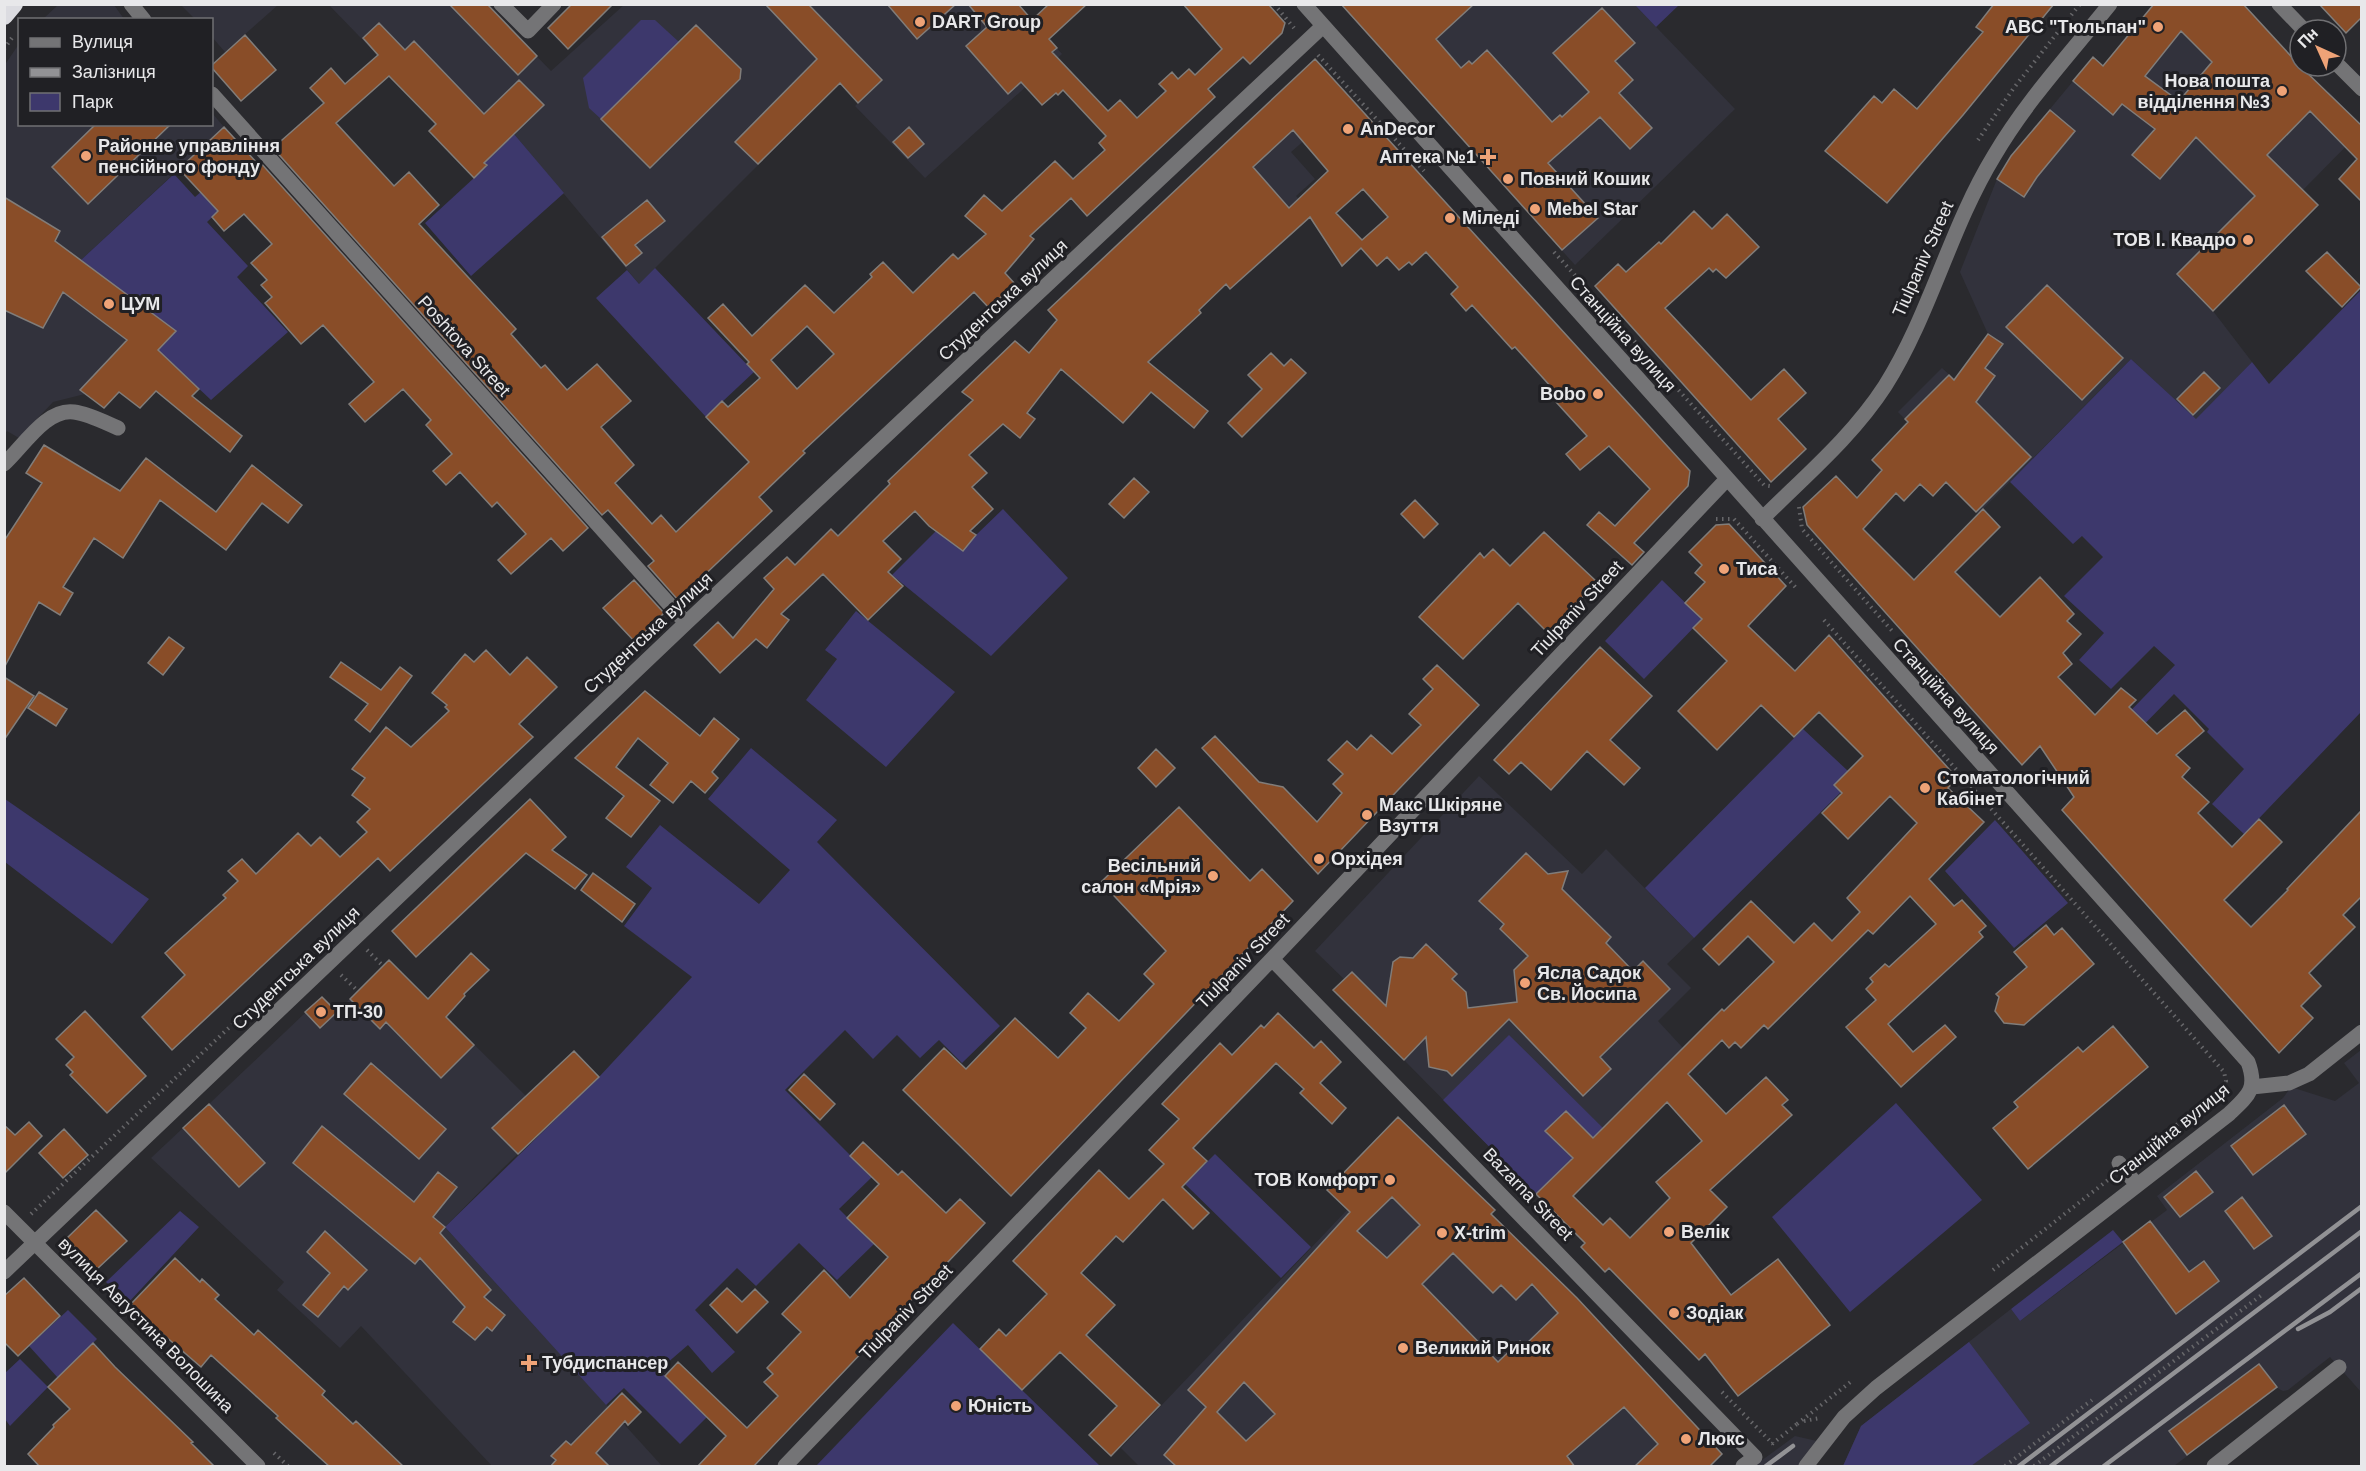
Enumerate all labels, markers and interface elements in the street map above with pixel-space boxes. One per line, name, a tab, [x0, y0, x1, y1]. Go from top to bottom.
place label: DART Group	[932, 12, 1041, 32]
marker: DART Group	[913, 15, 927, 29]
place label: ABC "Тюльпан"	[2005, 17, 2146, 37]
legend	[18, 18, 213, 126]
north arrow	[2288, 18, 2348, 78]
marker: ABC "Тюльпан"	[2151, 20, 2165, 34]
text: Пн	[2294, 24, 2321, 51]
text: Вулиця	[72, 32, 133, 52]
text: Залізниця	[72, 62, 156, 82]
place label: Нова пошта відділення №3	[2138, 71, 2271, 112]
marker: Нова пошта відділення №3	[2275, 84, 2289, 98]
text: Парк	[72, 92, 113, 112]
place label: AnDecor	[1360, 119, 1435, 139]
marker: AnDecor	[1341, 122, 1355, 136]
place label: Районне управління пенсійного фонду	[98, 136, 280, 177]
place label: Аптека №1	[1379, 147, 1476, 167]
marker: Районне управління пенсійного фонду	[79, 149, 93, 163]
marker: Аптека №1	[1481, 150, 1495, 164]
place label: Повний Кошик	[1520, 169, 1651, 189]
marker: Повний Кошик	[1501, 172, 1515, 186]
street label: Tiulpaniv Street	[1889, 198, 1957, 320]
place label: Mebel Star	[1547, 199, 1638, 219]
marker: Mebel Star	[1528, 202, 1542, 216]
place label: Міледі	[1462, 208, 1520, 228]
marker: Міледі	[1443, 211, 1457, 225]
place label: ТОВ І. Квадро	[2113, 230, 2236, 250]
marker: ТОВ І. Квадро	[2241, 233, 2255, 247]
street label: Студентська вулиця	[935, 235, 1071, 365]
street label: Станційна вулиця	[1566, 272, 1680, 396]
street label: Poshtova Street	[414, 292, 514, 400]
place label: ЦУМ	[121, 294, 160, 314]
marker: ЦУМ	[102, 297, 116, 311]
place label: Bobo	[1540, 384, 1586, 404]
marker: Bobo	[1591, 387, 1605, 401]
street label: Tiulpaniv Street	[1527, 557, 1627, 661]
place label: Тиса	[1736, 559, 1779, 579]
marker: Тиса	[1717, 562, 1731, 576]
street label: Студентська вулиця	[580, 568, 716, 698]
street label: Станційна вулиця	[1889, 634, 2003, 758]
place label: Стоматологічний Кабінет	[1937, 768, 2090, 809]
marker: Стоматологічний Кабінет	[1918, 781, 1932, 795]
place label: Макс Шкіряне Взуття	[1379, 795, 1502, 836]
marker: Макс Шкіряне Взуття	[1360, 808, 1374, 822]
place label: Орхідея	[1331, 849, 1403, 869]
marker: Орхідея	[1312, 852, 1326, 866]
place label: Весільний салон «Мрія»	[1081, 856, 1201, 897]
marker: Весільний салон «Мрія»	[1206, 869, 1220, 883]
street label: Студентська вулиця	[228, 902, 364, 1034]
street label: Tiulpaniv Street	[1193, 909, 1293, 1013]
place label: Ясла Садок Св. Йосипа	[1537, 963, 1642, 1004]
marker: Ясла Садок Св. Йосипа	[1518, 976, 1532, 990]
place label: ТП-30	[333, 1002, 383, 1022]
marker: ТП-30	[314, 1005, 328, 1019]
street label: Станційна вулиця	[2105, 1079, 2233, 1189]
street label: Bazarna Street	[1479, 1144, 1577, 1244]
place label: ТОВ Комфорт	[1255, 1170, 1378, 1190]
marker: ТОВ Комфорт	[1383, 1173, 1397, 1187]
place label: Велік	[1681, 1222, 1730, 1242]
place label: X-trim	[1454, 1223, 1506, 1243]
marker: Велік	[1662, 1225, 1676, 1239]
marker: X-trim	[1435, 1226, 1449, 1240]
street label: вулиця Августина Волошина	[54, 1233, 238, 1417]
street label: Tiulpaniv Street	[856, 1260, 956, 1364]
place label: Зодіак	[1686, 1303, 1744, 1323]
marker: Зодіак	[1667, 1306, 1681, 1320]
place label: Великий Ринок	[1415, 1338, 1552, 1358]
marker: Великий Ринок	[1396, 1341, 1410, 1355]
place label: Тубдиспансер	[542, 1353, 668, 1373]
marker: Тубдиспансер	[520, 1354, 538, 1372]
place label: Юність	[968, 1396, 1032, 1416]
marker: Юність	[949, 1399, 963, 1413]
place label: Люкс	[1698, 1429, 1745, 1449]
marker: Люкс	[1679, 1432, 1693, 1446]

